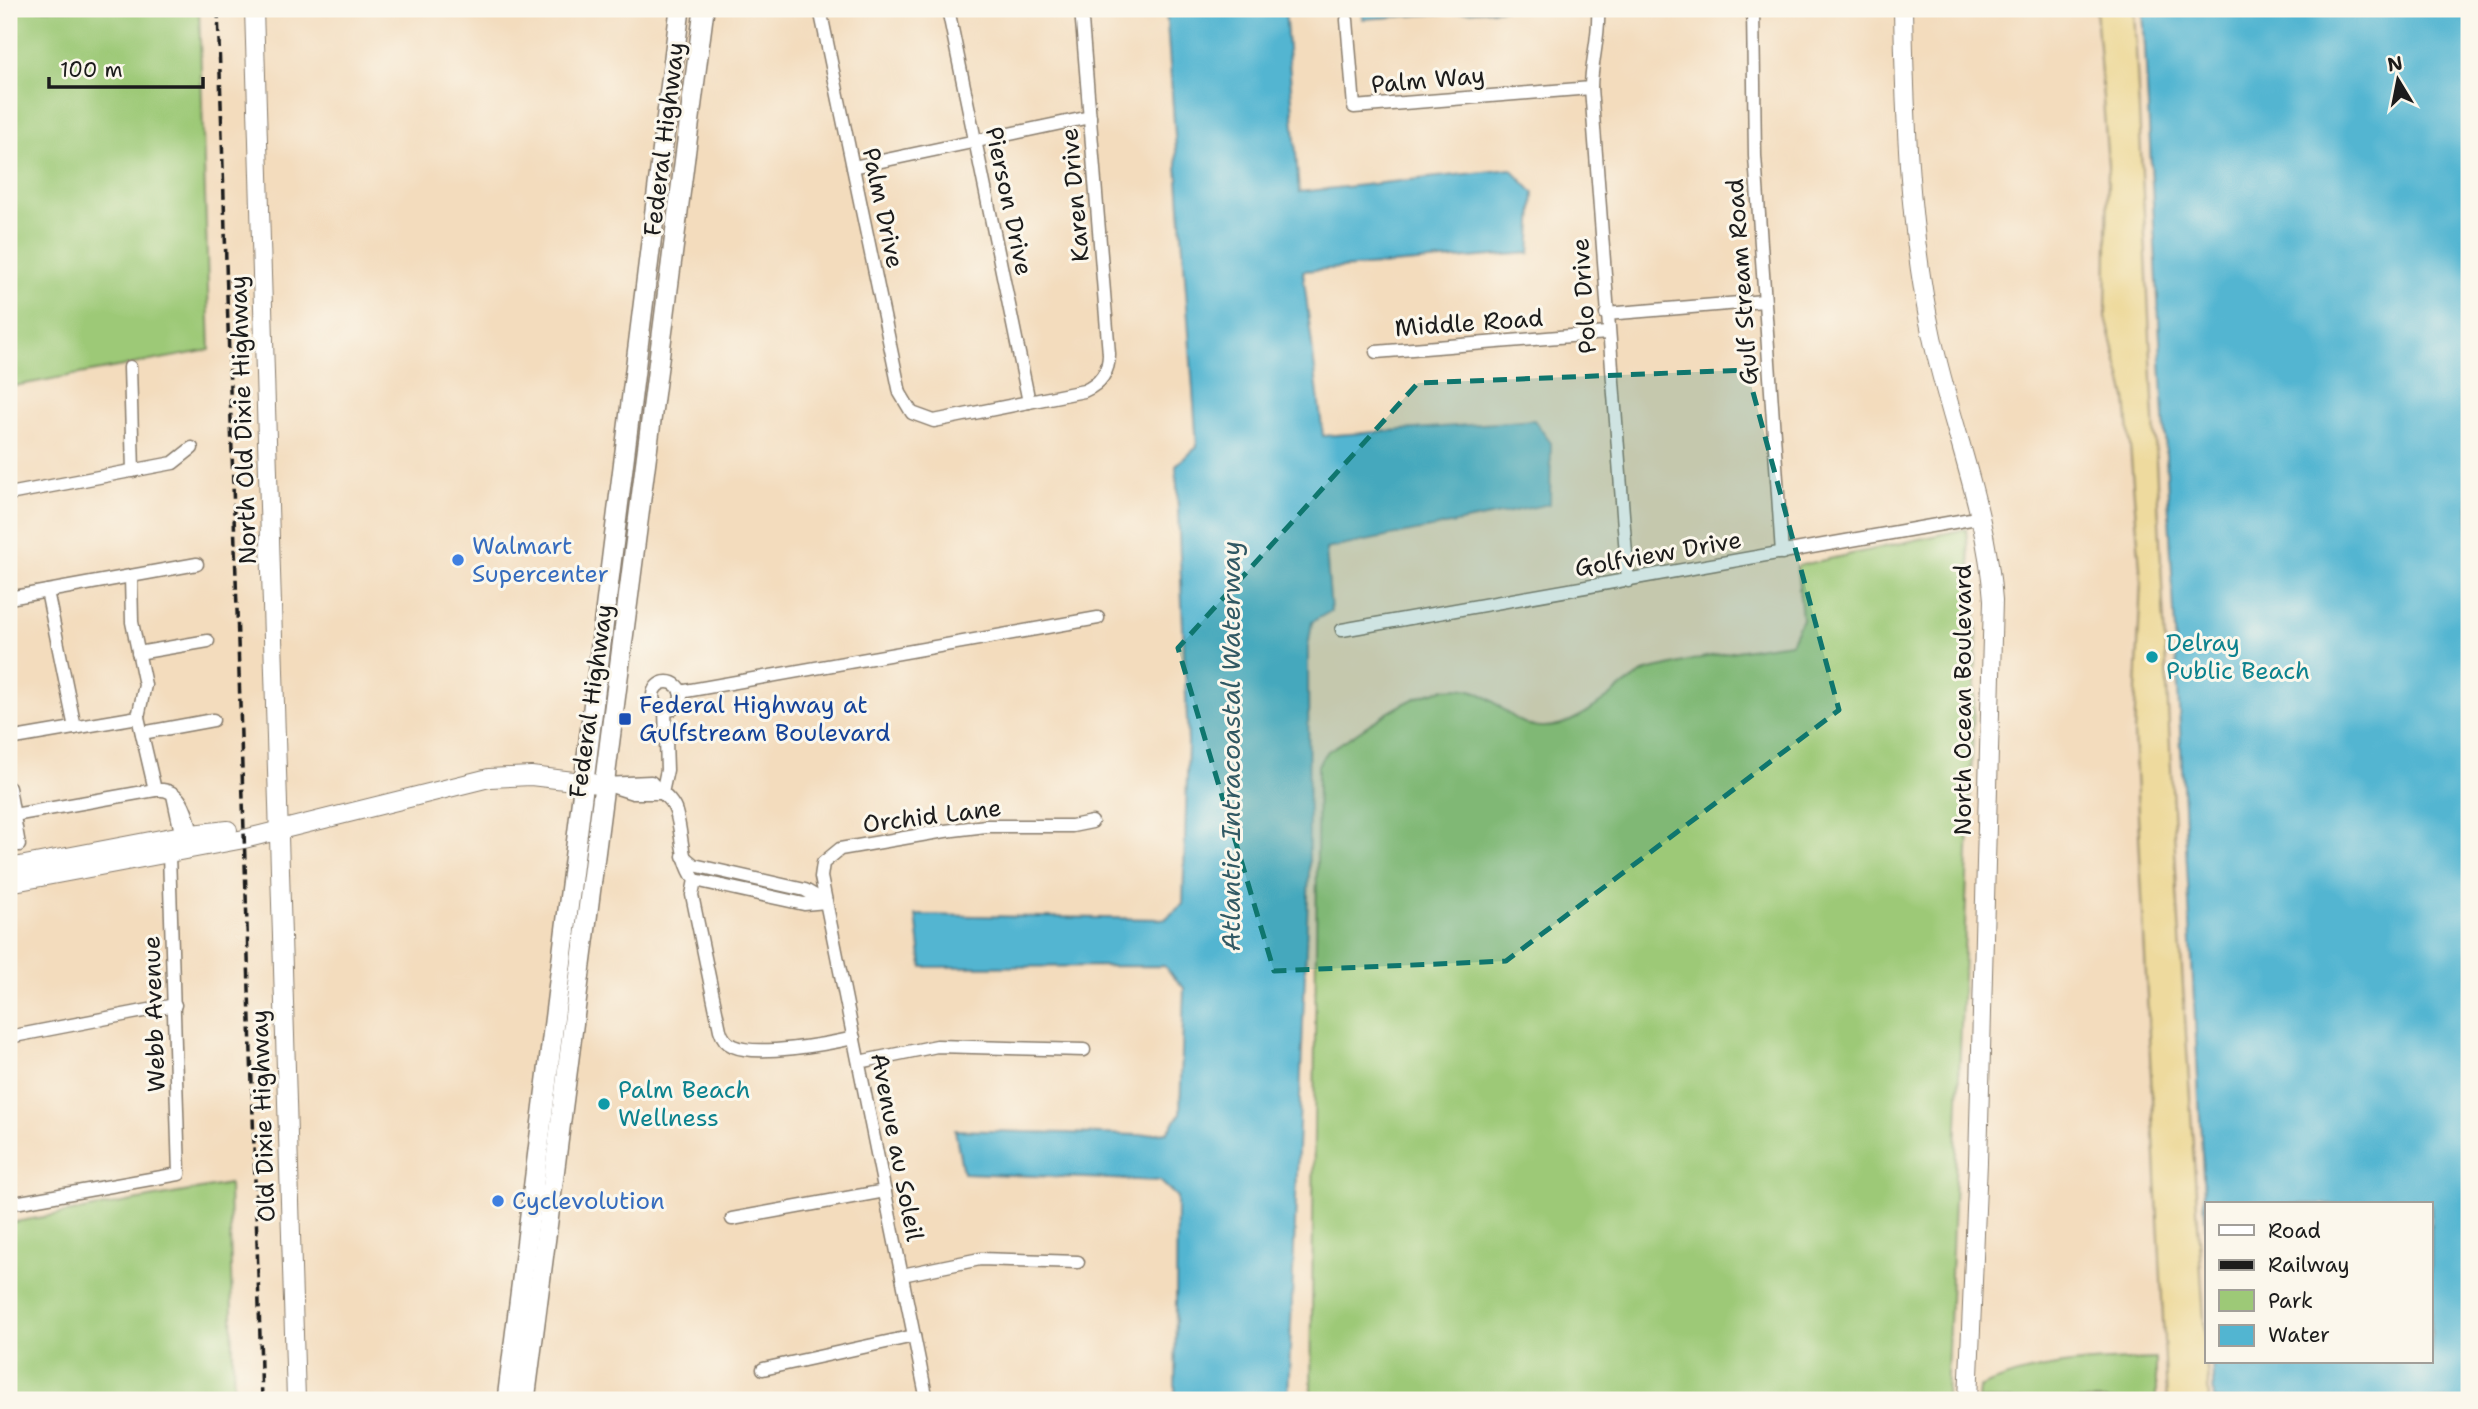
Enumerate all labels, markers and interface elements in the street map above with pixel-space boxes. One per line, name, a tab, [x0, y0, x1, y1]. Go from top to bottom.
street label: Federal Highway	[636, 40, 692, 238]
scale bar	[49, 46, 203, 90]
north arrow	[2362, 46, 2432, 116]
text: N	[2386, 50, 2405, 77]
text: 100 m	[60, 56, 123, 84]
street label: Palm Way	[1370, 59, 1486, 101]
street label: Pierson Drive	[978, 124, 1040, 278]
street label: Karen Drive	[1053, 127, 1097, 263]
street label: Palm Drive	[855, 145, 911, 271]
street label: Gulf Stream Road	[1719, 178, 1765, 386]
street label: Polo Drive	[1564, 237, 1604, 355]
street label: North Old Dixie Highway	[222, 275, 264, 565]
street label: Middle Road	[1394, 302, 1544, 344]
street label: Golfview Drive	[1572, 524, 1744, 584]
place label: Walmart Supercenter	[472, 530, 609, 590]
water label: Atlantic Intracoastal Waterway	[1213, 541, 1248, 951]
marker: Walmart Supercenter	[450, 552, 466, 568]
street label: North Ocean Boulevard	[1947, 564, 1979, 836]
street label: Federal Highway	[562, 602, 620, 800]
place label: Delray Public Beach	[2166, 627, 2310, 687]
marker: Delray Public Beach	[2144, 649, 2160, 665]
place label: Federal Highway at Gulfstream Boulevard	[639, 689, 890, 749]
marker: Federal Highway at Gulfstream Boulevard	[617, 711, 633, 727]
street label: Orchid Lane	[861, 792, 1003, 840]
street label: Webb Avenue	[135, 935, 173, 1093]
street label: Old Dixie Highway	[243, 1009, 283, 1223]
street label: Avenue au Soleil	[863, 1050, 931, 1245]
place label: Palm Beach Wellness	[618, 1074, 750, 1134]
marker: Palm Beach Wellness	[596, 1096, 612, 1112]
place label: Cyclevolution	[512, 1185, 665, 1217]
marker: Cyclevolution	[490, 1193, 506, 1209]
legend	[2205, 1202, 2432, 1364]
text: Road	[2268, 1217, 2321, 1245]
text: Railway	[2268, 1251, 2350, 1279]
text: Park	[2268, 1287, 2313, 1315]
text: Water	[2268, 1321, 2330, 1349]

